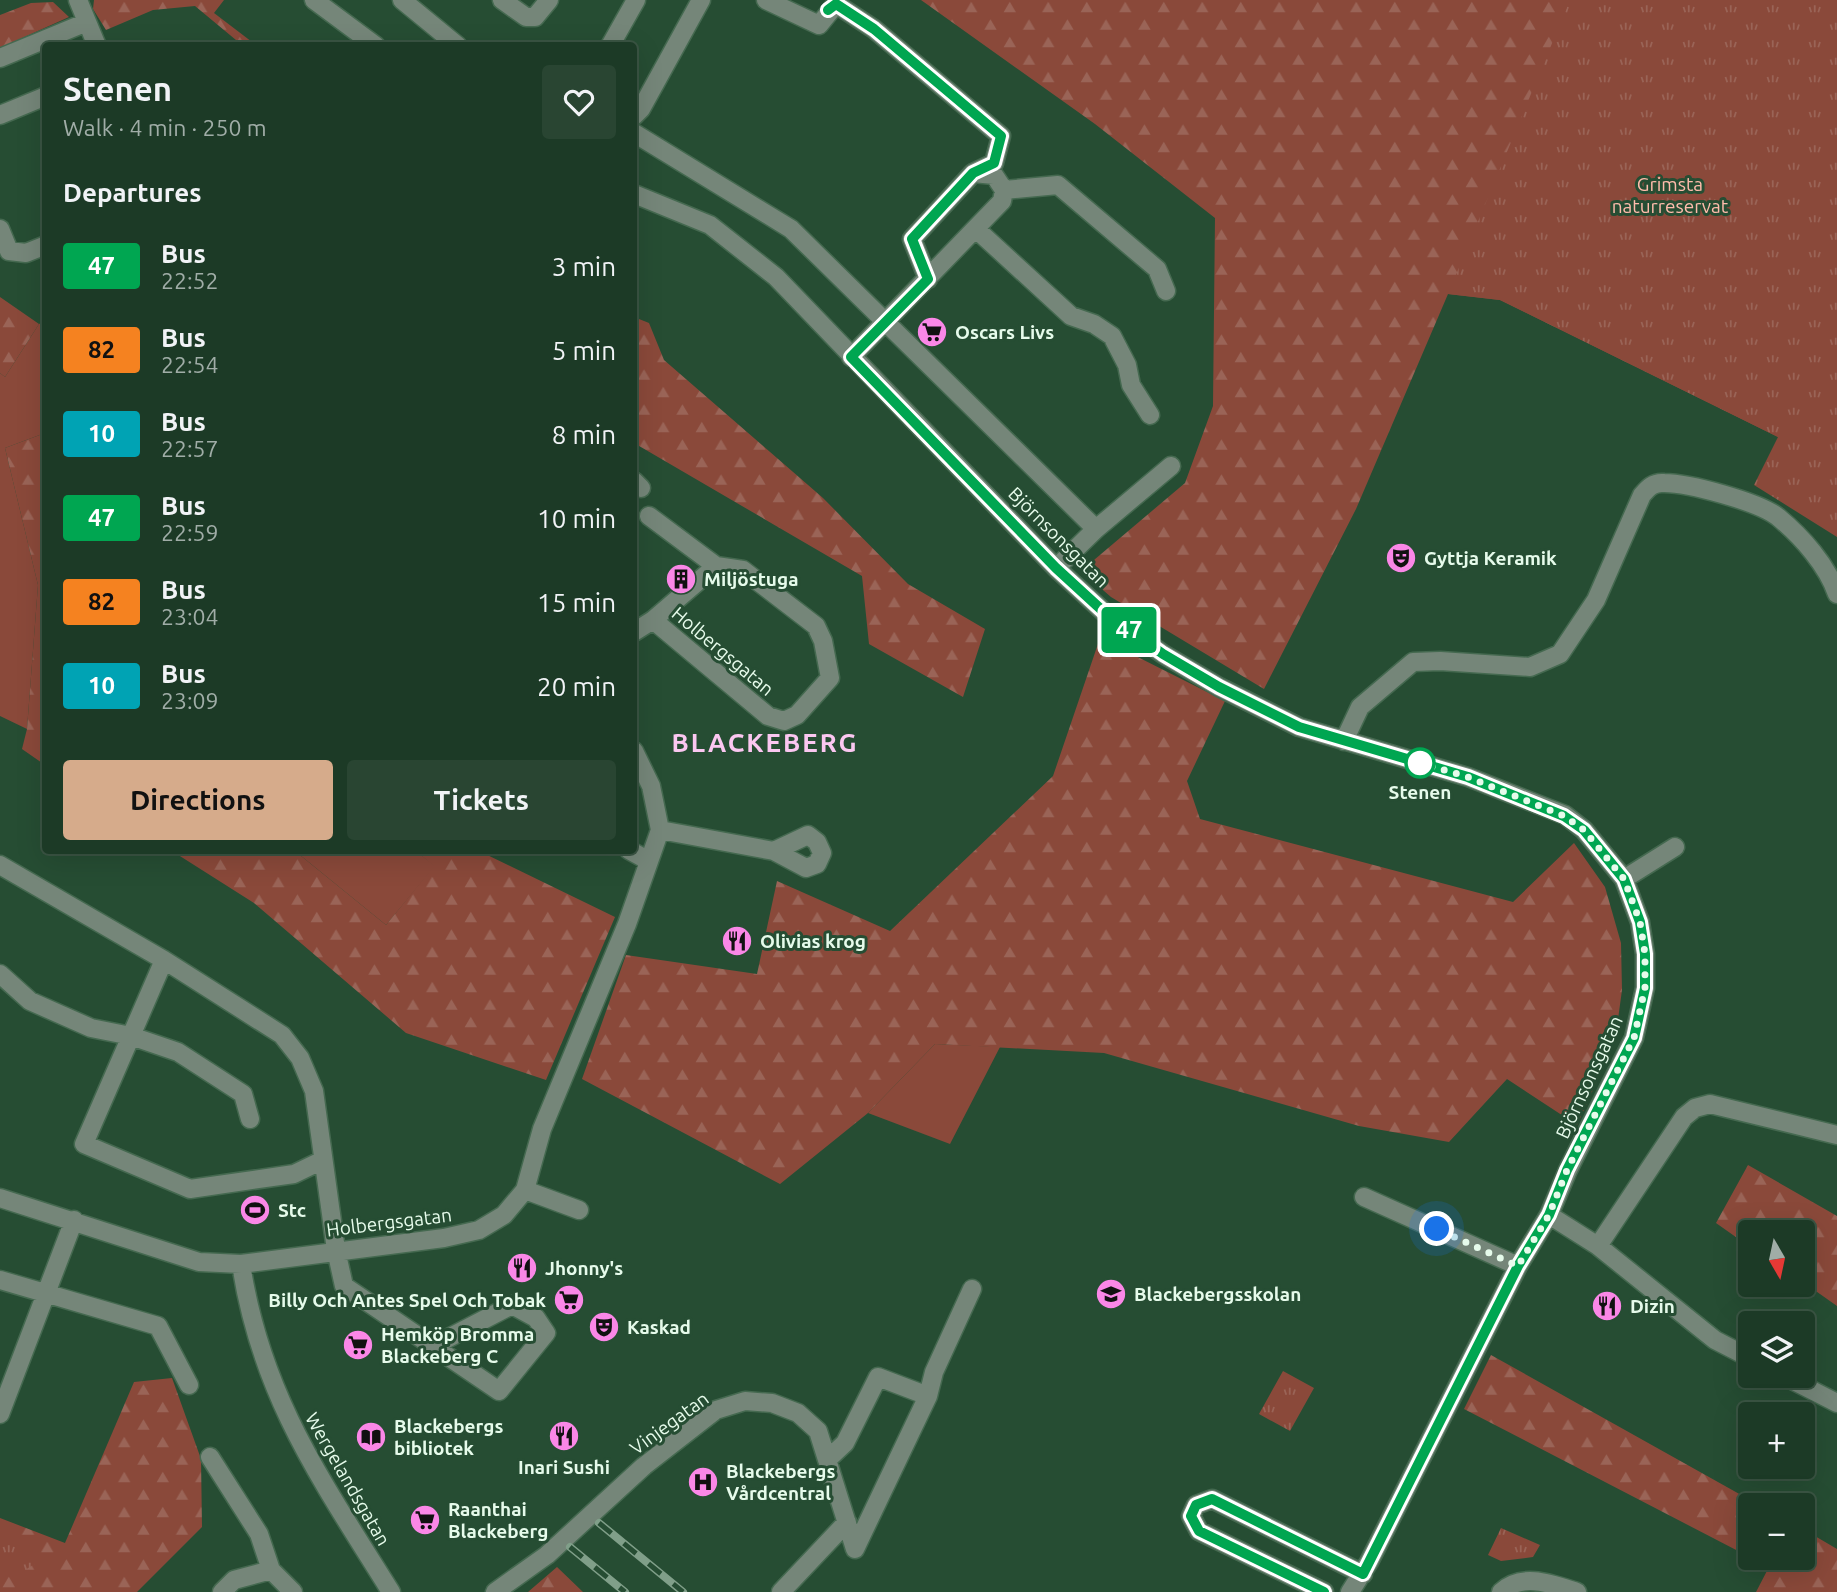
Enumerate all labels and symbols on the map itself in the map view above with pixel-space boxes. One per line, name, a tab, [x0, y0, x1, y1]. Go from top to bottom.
park label: Grimsta naturreservat	[1612, 173, 1729, 217]
supermarket icon: Oscars Livs	[915, 315, 949, 349]
place label: Oscars Livs	[955, 321, 1054, 343]
street label: Björnsonsgatan	[1004, 482, 1114, 592]
theatre icon: Gyttja Keramik	[1384, 541, 1418, 575]
place label: Gyttja Keramik	[1424, 547, 1557, 569]
building icon: Miljöstuga	[664, 562, 698, 596]
place label: Miljöstuga	[704, 568, 798, 590]
street label: Holbergsgatan	[668, 602, 778, 700]
line badge: 47	[1098, 607, 1160, 653]
district label: BLACKEBERG	[672, 728, 858, 757]
marker: Stenen	[1405, 748, 1435, 778]
place label: Stenen	[1389, 781, 1451, 803]
restaurant icon: Olivias krog	[720, 924, 754, 958]
place label: Olivias krog	[760, 930, 866, 952]
street label: Björnsonsgatan	[1551, 1012, 1627, 1142]
sports icon: Stc	[238, 1193, 272, 1227]
place label: Stc	[278, 1199, 306, 1221]
street label: Holbergsgatan	[325, 1203, 453, 1241]
your location	[1419, 1211, 1454, 1246]
north arrow	[1738, 1220, 1815, 1297]
restaurant icon: Jhonny's	[505, 1251, 539, 1285]
place label: Jhonny's	[545, 1257, 623, 1279]
school or university icon: Blackebergsskolan	[1094, 1277, 1128, 1311]
supermarket icon: Billy Och Antes Spel Och Tobak	[552, 1283, 586, 1317]
place label: Blackebergsskolan	[1134, 1283, 1301, 1305]
place label: Billy Och Antes Spel Och Tobak	[268, 1289, 546, 1311]
restaurant icon: Dizin	[1590, 1289, 1624, 1323]
place label: Dizin	[1630, 1295, 1675, 1317]
theatre icon: Kaskad	[587, 1310, 621, 1344]
place label: Kaskad	[627, 1316, 691, 1338]
place label: Hemköp Bromma Blackeberg C	[381, 1323, 534, 1367]
supermarket icon: Hemköp Bromma Blackeberg C	[341, 1328, 375, 1362]
street label: Vinjegatan	[625, 1387, 713, 1459]
street label: Wergelandsgatan	[301, 1409, 395, 1549]
place label: Blackebergs bibliotek	[394, 1415, 503, 1459]
restaurant icon: Inari Sushi	[547, 1419, 581, 1453]
library icon: Blackebergs bibliotek	[354, 1420, 388, 1454]
place label: Inari Sushi	[518, 1456, 610, 1478]
place label: Blackebergs Vårdcentral	[726, 1460, 835, 1504]
hospital icon: Blackebergs Vårdcentral	[686, 1465, 720, 1499]
place label: Raanthai Blackeberg	[448, 1498, 548, 1542]
supermarket icon: Raanthai Blackeberg	[408, 1503, 442, 1537]

